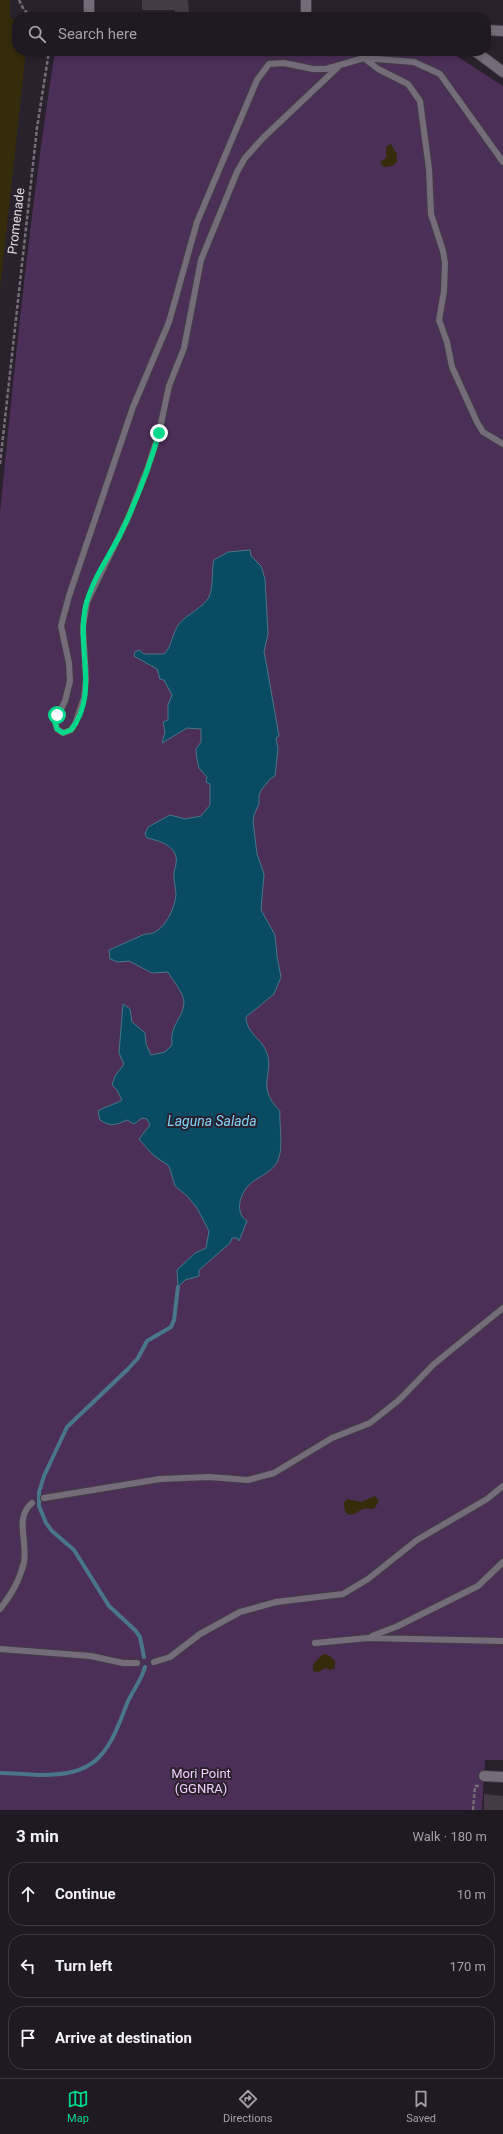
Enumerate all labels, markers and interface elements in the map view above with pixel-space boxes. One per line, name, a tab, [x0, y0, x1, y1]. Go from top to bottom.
search box	[12, 12, 491, 56]
icon: search	[26, 23, 48, 45]
text: Search here	[58, 25, 137, 43]
street label: Promenade	[4, 187, 28, 255]
route end	[150, 424, 168, 442]
route start	[48, 706, 66, 724]
water label: Laguna Salada	[167, 1113, 257, 1129]
park label: Mori Point (GGNRA)	[171, 1766, 231, 1796]
text: 3 min	[16, 1826, 59, 1846]
text: Walk · 180 m	[412, 1829, 487, 1844]
icon: ahead	[17, 1883, 39, 1905]
text: Continue	[55, 1885, 116, 1903]
text: 10 m	[457, 1887, 486, 1902]
icon: left	[17, 1955, 39, 1977]
text: Turn left	[55, 1957, 112, 1975]
text: 170 m	[449, 1959, 486, 1974]
icon: arrive	[17, 2027, 39, 2049]
text: Arrive at destination	[55, 2029, 192, 2047]
tab: Map	[67, 2088, 89, 2125]
tab: Directions	[223, 2088, 272, 2125]
tab: Saved	[406, 2088, 436, 2125]

